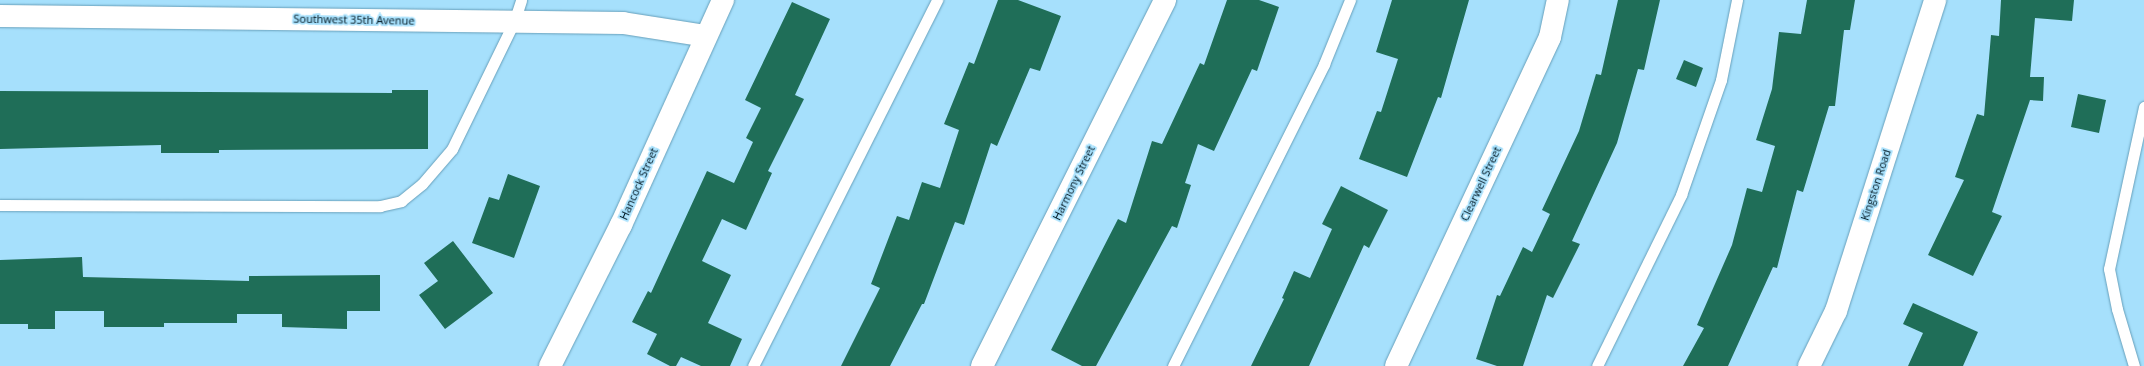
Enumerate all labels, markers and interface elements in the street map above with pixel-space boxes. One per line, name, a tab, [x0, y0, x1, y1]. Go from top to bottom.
street label: Southwest 35th Avenue	[293, 12, 415, 28]
street label: Harmony Street	[1050, 144, 1098, 222]
street label: Clearwell Street	[1458, 145, 1504, 223]
street label: Hancock Street	[617, 146, 661, 222]
street label: Kingston Road	[1858, 148, 1894, 222]

